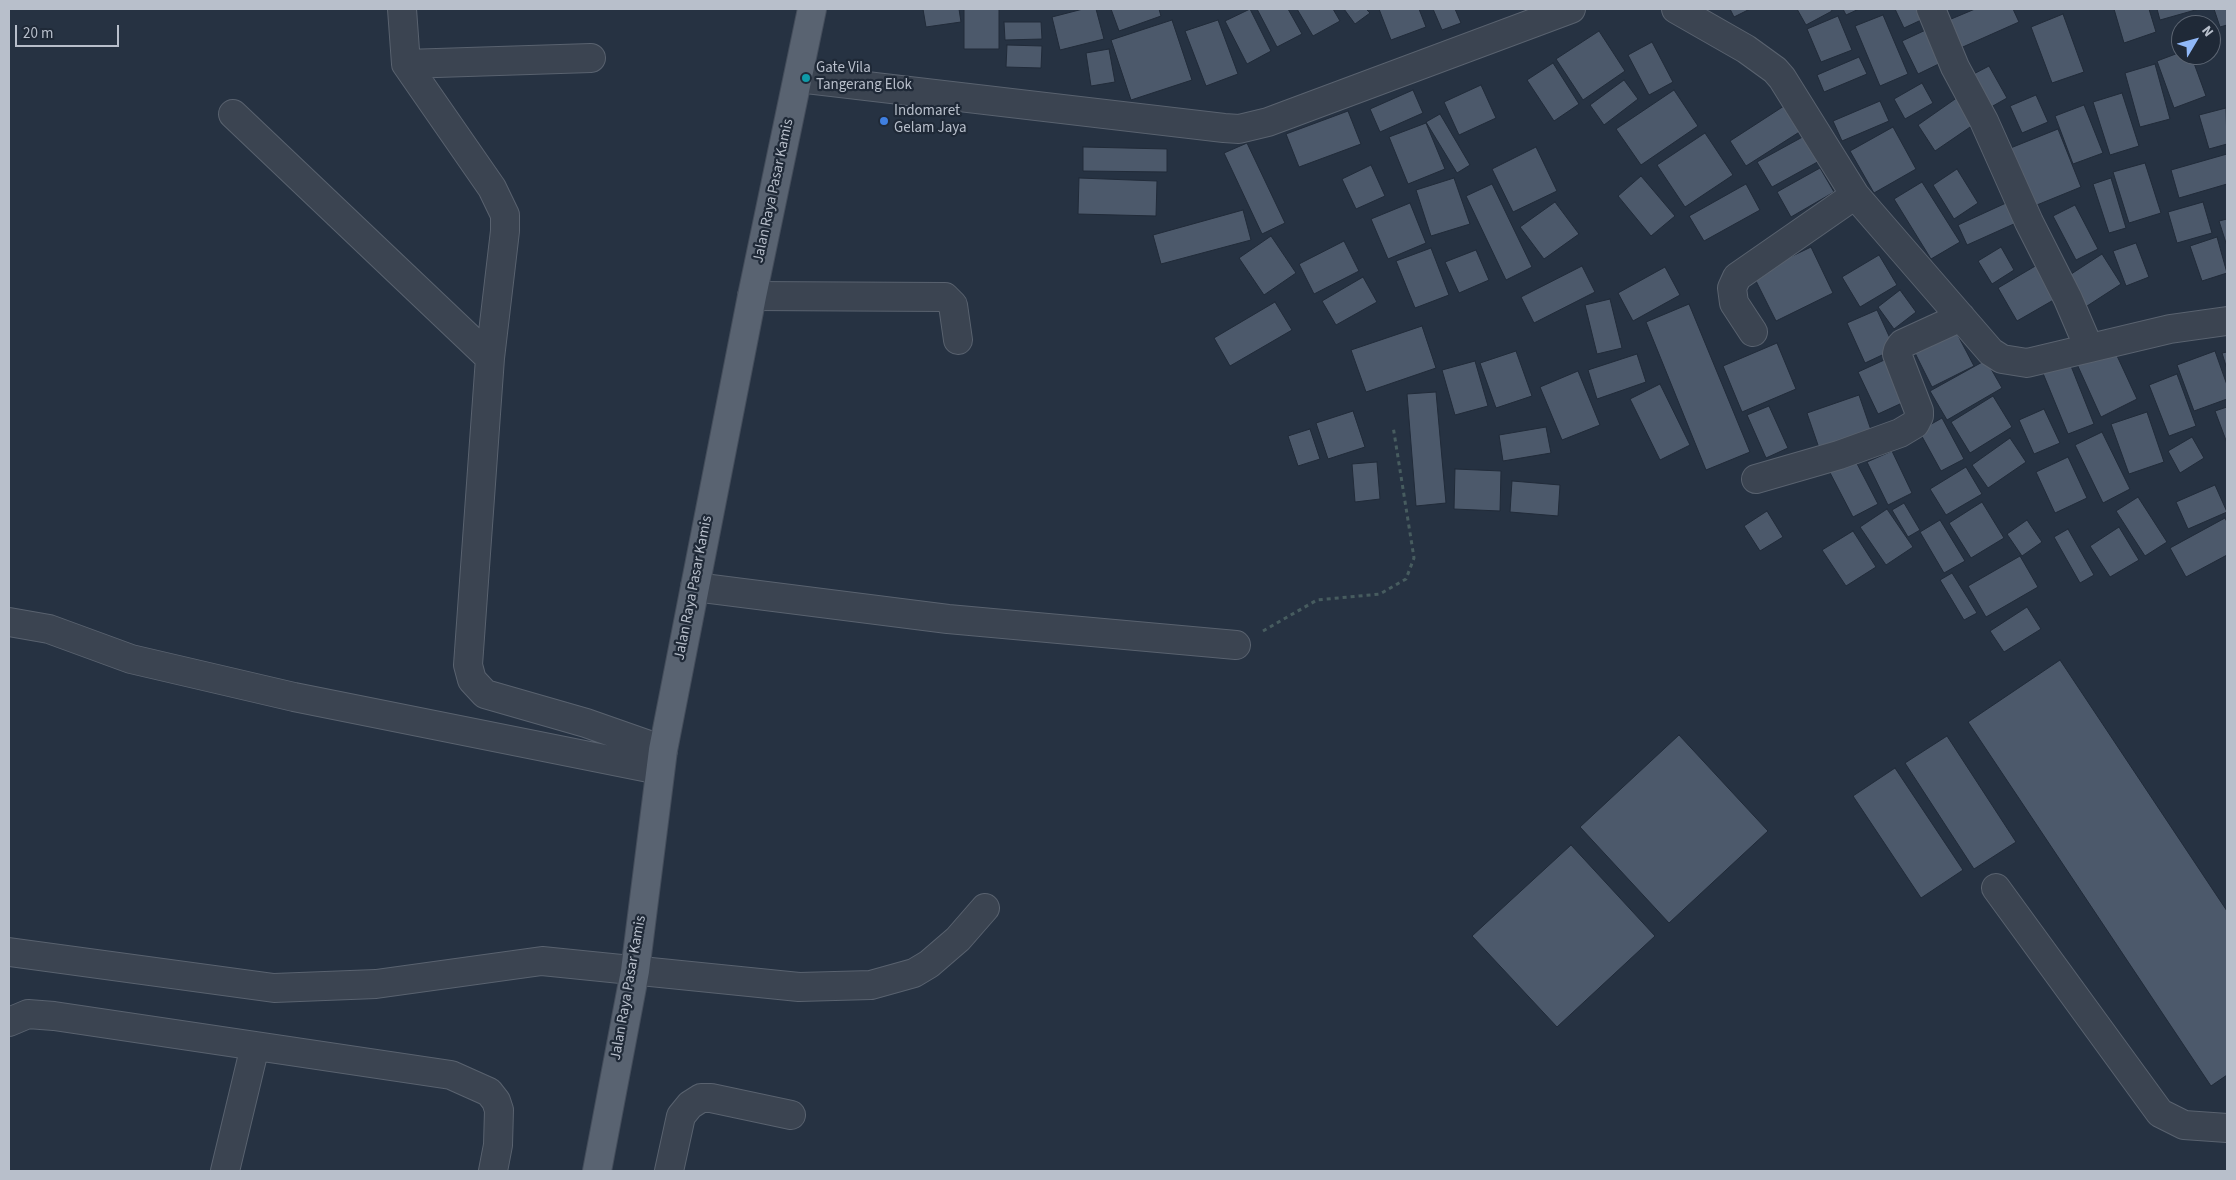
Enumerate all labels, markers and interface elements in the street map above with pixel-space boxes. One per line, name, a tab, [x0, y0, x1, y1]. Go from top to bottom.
scale bar	[18, 15, 121, 47]
north arrow	[2171, 15, 2221, 65]
text: N	[2196, 22, 2218, 41]
text: 20 m	[23, 23, 53, 44]
place label: Gate Vila Tangerang Elok	[816, 60, 912, 95]
marker: Gate Vila Tangerang Elok	[800, 72, 812, 84]
place label: Indomaret Gelam Jaya	[894, 103, 967, 138]
marker: Indomaret Gelam Jaya	[878, 115, 890, 127]
street label: Jalan Raya Pasar Kamis	[750, 117, 798, 265]
street label: Jalan Raya Pasar Kamis	[671, 514, 717, 662]
street label: Jalan Raya Pasar Kamis	[607, 914, 651, 1062]

